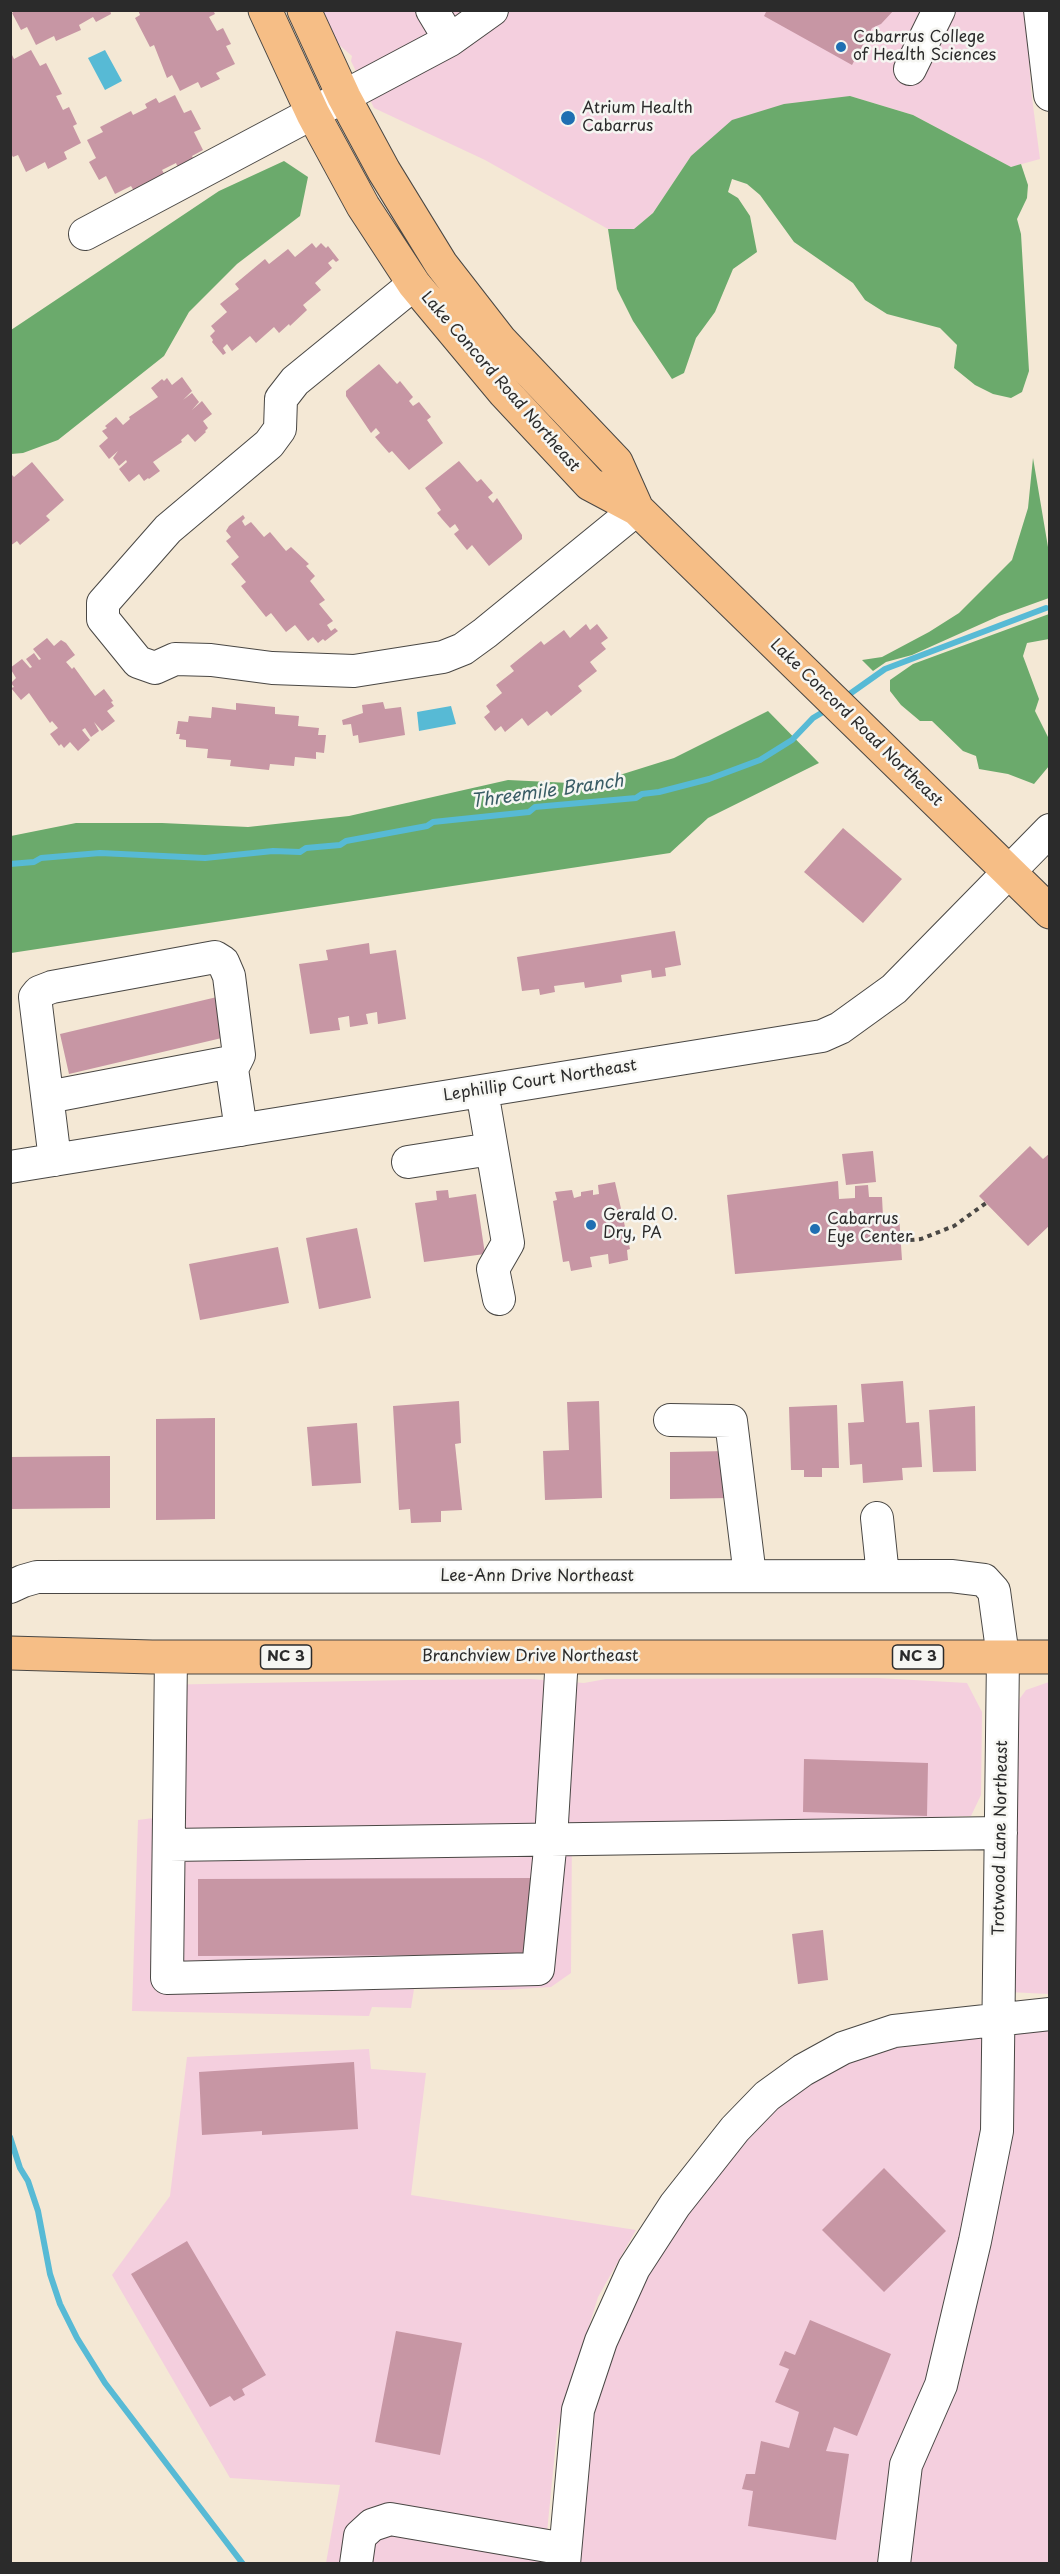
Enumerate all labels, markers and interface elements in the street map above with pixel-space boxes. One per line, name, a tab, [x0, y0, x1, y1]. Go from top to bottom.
place label: Cabarrus College of Health Sciences	[853, 28, 996, 66]
marker: Cabarrus College of Health Sciences	[834, 40, 848, 54]
place label: Atrium Health Cabarrus	[582, 99, 693, 137]
marker: Atrium Health Cabarrus	[559, 109, 577, 127]
street label: Lake Concord Road Northeast	[417, 288, 583, 476]
street label: Lake Concord Road Northeast	[766, 635, 946, 811]
water label: Threemile Branch	[469, 771, 625, 813]
street label: Lephillip Court Northeast	[442, 1056, 638, 1106]
place label: Gerald O. Dry, PA	[603, 1206, 678, 1244]
place label: Cabarrus Eye Center	[827, 1210, 912, 1248]
marker: Gerald O. Dry, PA	[584, 1218, 598, 1232]
marker: Cabarrus Eye Center	[808, 1222, 822, 1236]
street label: Lee-Ann Drive Northeast	[440, 1567, 634, 1587]
road number: NC 3	[260, 1645, 312, 1669]
road number: NC 3	[892, 1645, 944, 1669]
street label: Branchview Drive Northeast	[422, 1647, 638, 1667]
street label: Trotwood Lane Northeast	[990, 1740, 1012, 1936]

